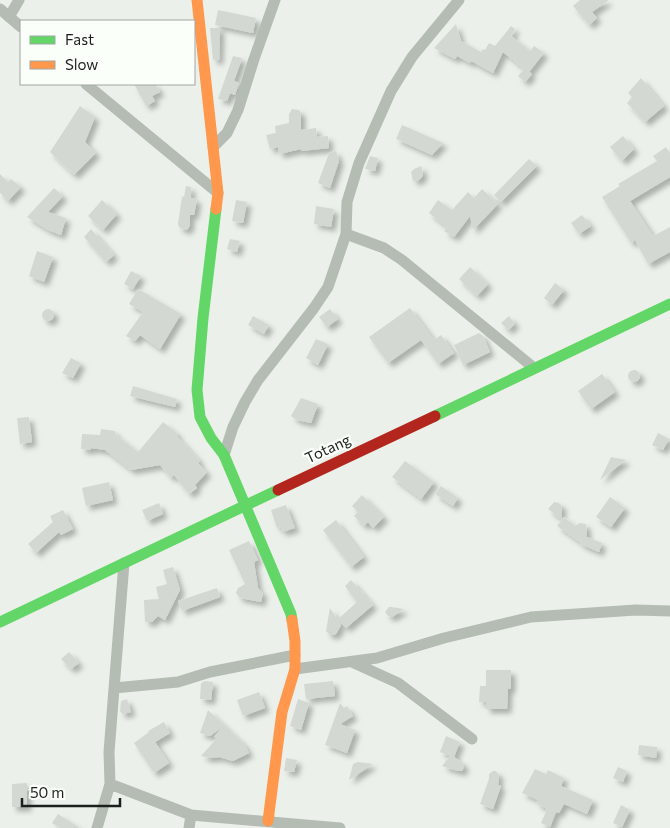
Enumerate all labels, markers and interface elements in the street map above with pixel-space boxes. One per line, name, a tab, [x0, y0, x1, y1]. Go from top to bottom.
legend	[20, 20, 195, 85]
text: Fast	[65, 30, 94, 48]
text: Slow	[65, 55, 98, 73]
street label: Totang	[302, 430, 353, 466]
scale bar	[22, 776, 120, 808]
text: 50 m	[30, 783, 64, 801]

